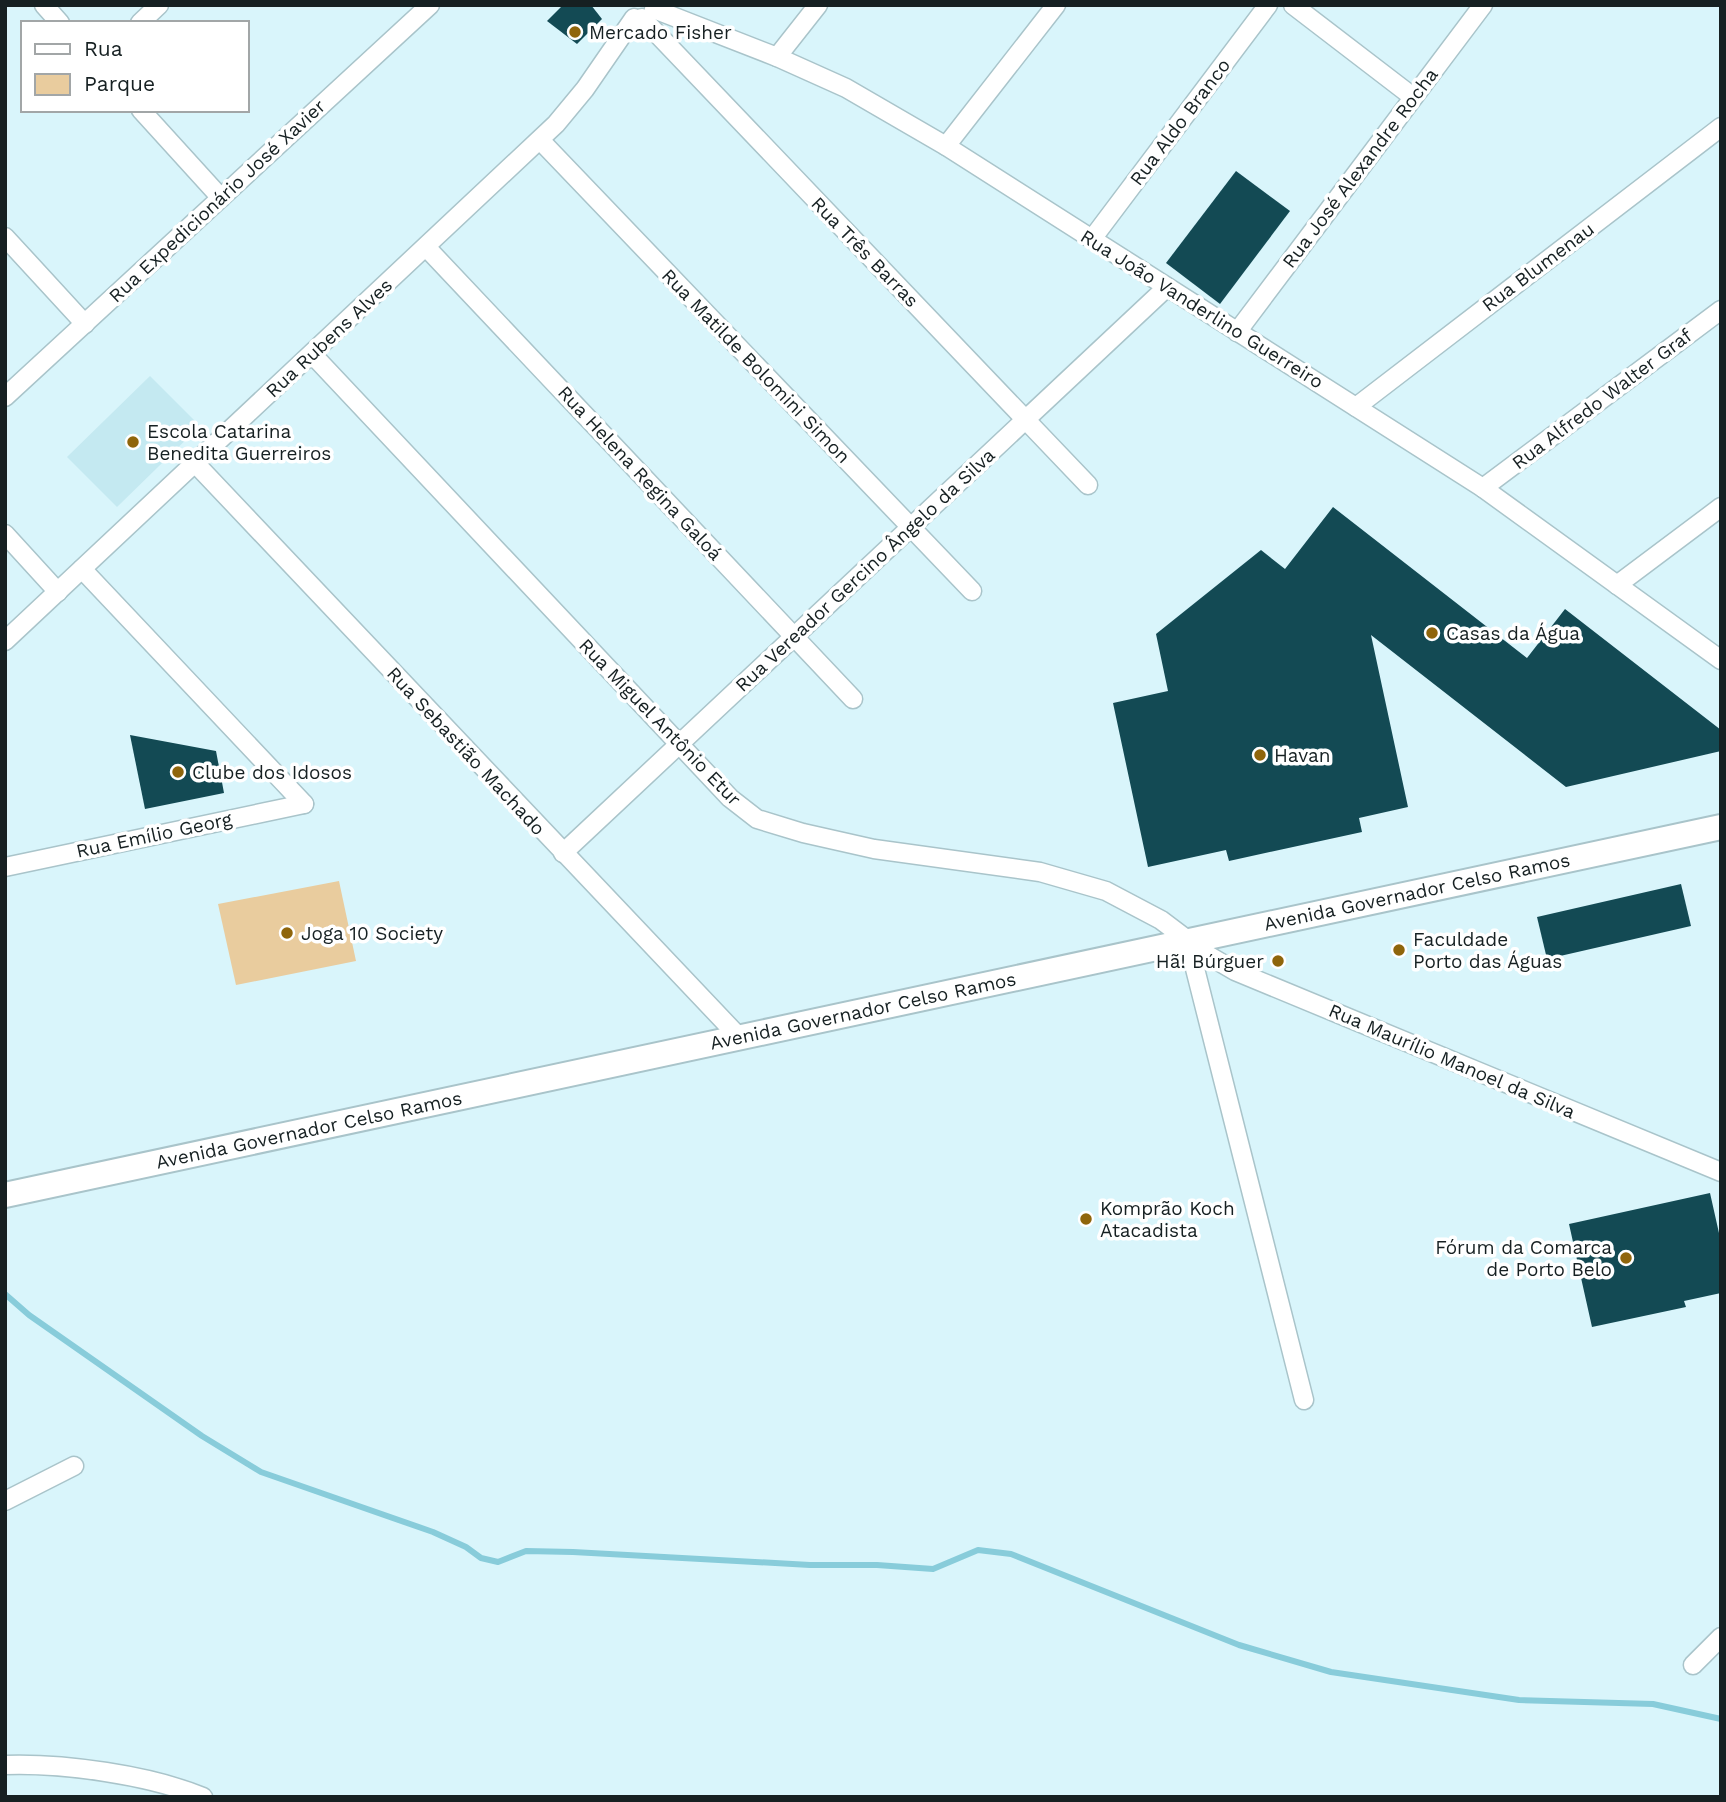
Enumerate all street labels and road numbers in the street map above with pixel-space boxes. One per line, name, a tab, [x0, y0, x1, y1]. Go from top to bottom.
street label: Rua Aldo Branco	[1125, 54, 1235, 190]
street label: Rua José Alexandre Rocha	[1277, 63, 1443, 272]
street label: Rua Expedicionário José Xavier	[104, 94, 330, 307]
street label: Rua Três Barras	[806, 192, 924, 312]
street label: Rua Blumenau	[1477, 217, 1599, 317]
street label: Rua João Vanderlino Guerreiro	[1076, 225, 1328, 393]
street label: Rua Matilde Bolomini Simon	[657, 264, 855, 468]
street label: Rua Rubens Alves	[261, 274, 397, 402]
street label: Rua Alfredo Walter Graf	[1507, 323, 1697, 474]
street label: Rua Helena Regina Galoá	[553, 381, 727, 565]
street label: Rua Vereador Gercino Ângelo da Silva	[730, 443, 1000, 697]
street label: Rua Miguel Antônio Etur	[574, 634, 746, 810]
street label: Rua Sebastião Machado	[382, 662, 550, 840]
street label: Rua Emílio Georg	[74, 807, 235, 863]
street label: Avenida Governador Celso Ramos	[1262, 848, 1572, 936]
street label: Avenida Governador Celso Ramos	[708, 967, 1018, 1055]
street label: Rua Maurílio Manoel da Silva	[1325, 999, 1579, 1124]
street label: Avenida Governador Celso Ramos	[154, 1086, 464, 1174]

